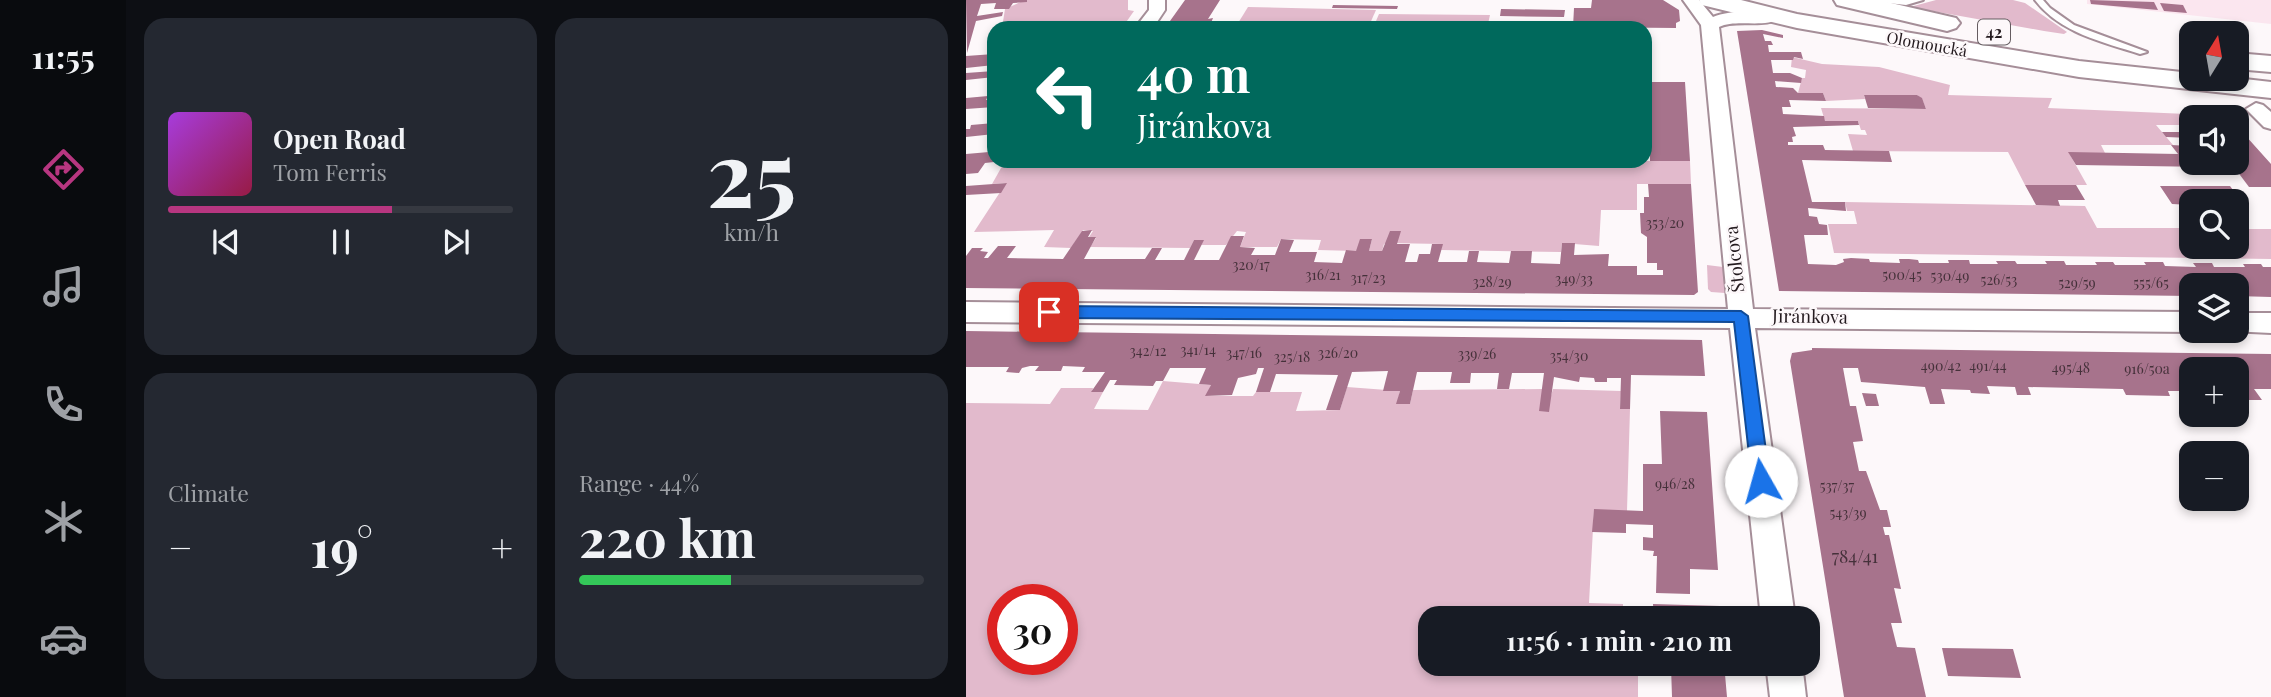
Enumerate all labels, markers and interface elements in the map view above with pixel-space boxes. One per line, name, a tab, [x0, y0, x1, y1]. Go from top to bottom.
road number: 42	[1978, 20, 2010, 44]
north arrow	[2179, 21, 2249, 91]
map controls	[2179, 21, 2249, 511]
street label: Olomoucká	[1885, 26, 1969, 61]
text: 11:55	[31, 34, 95, 77]
text: 40 m	[1137, 40, 1250, 105]
icon: left	[1022, 49, 1113, 140]
text: Jiránkova	[1137, 103, 1271, 146]
button: sound	[2179, 105, 2249, 175]
text: 25	[707, 110, 796, 231]
text: Open Road	[273, 121, 406, 156]
icon: directions	[39, 145, 88, 194]
text: Tom Ferris	[273, 156, 387, 187]
button: search	[2179, 189, 2249, 259]
house number: 353/20	[1646, 213, 1684, 232]
text: km/h	[724, 216, 779, 247]
icon: previous	[207, 223, 245, 261]
icon: pause	[322, 223, 360, 261]
icon: next	[437, 223, 475, 261]
street label: Štolcova	[1719, 225, 1749, 294]
house number: 320/17	[1232, 255, 1270, 274]
icon: music	[39, 262, 88, 311]
house number: 316/21	[1305, 265, 1341, 284]
house number: 500/45	[1882, 265, 1922, 284]
house number: 530/49	[1931, 266, 1969, 285]
house number: 317/23	[1351, 268, 1386, 287]
house number: 349/33	[1555, 269, 1593, 288]
house number: 526/53	[1981, 270, 2017, 289]
house number: 328/29	[1472, 272, 1512, 291]
house number: 529/59	[2058, 273, 2096, 292]
house number: 555/65	[2133, 273, 2169, 292]
button: layers	[2179, 273, 2249, 343]
pin	[1019, 282, 1079, 342]
icon: arrive	[1030, 293, 1068, 331]
street label: Jiránkova	[1771, 303, 1848, 329]
house number: 341/14	[1180, 340, 1216, 359]
house number: 342/12	[1129, 341, 1167, 360]
house number: 347/16	[1226, 343, 1262, 362]
house number: 326/20	[1318, 343, 1358, 362]
house number: 339/26	[1458, 344, 1496, 363]
house number: 354/30	[1550, 346, 1588, 365]
house number: 325/18	[1274, 347, 1310, 366]
house number: 490/42	[1921, 356, 1961, 375]
house number: 491/44	[1969, 356, 2007, 375]
button: +	[2179, 357, 2249, 427]
house number: 495/48	[2052, 358, 2090, 377]
house number: 916/50a	[2124, 359, 2170, 378]
icon: phone	[39, 380, 88, 429]
button: −	[2179, 441, 2249, 511]
position arrow	[1724, 444, 1798, 518]
text: Range · 44%	[579, 467, 699, 498]
house number: 946/28	[1655, 474, 1695, 493]
house number: 537/37	[1820, 476, 1855, 495]
text: Climate	[168, 477, 249, 508]
icon: climate	[39, 497, 88, 546]
text: 220 km	[579, 502, 756, 571]
house number: 543/39	[1829, 503, 1867, 522]
text: 19°	[310, 512, 373, 581]
text: −	[168, 521, 193, 572]
text: +	[491, 521, 513, 572]
house number: 784/41	[1832, 544, 1879, 568]
speed limit sign: 30	[987, 584, 1078, 675]
icon: car	[39, 614, 88, 663]
text: 11:56 · 1 min · 210 m	[1506, 623, 1732, 658]

